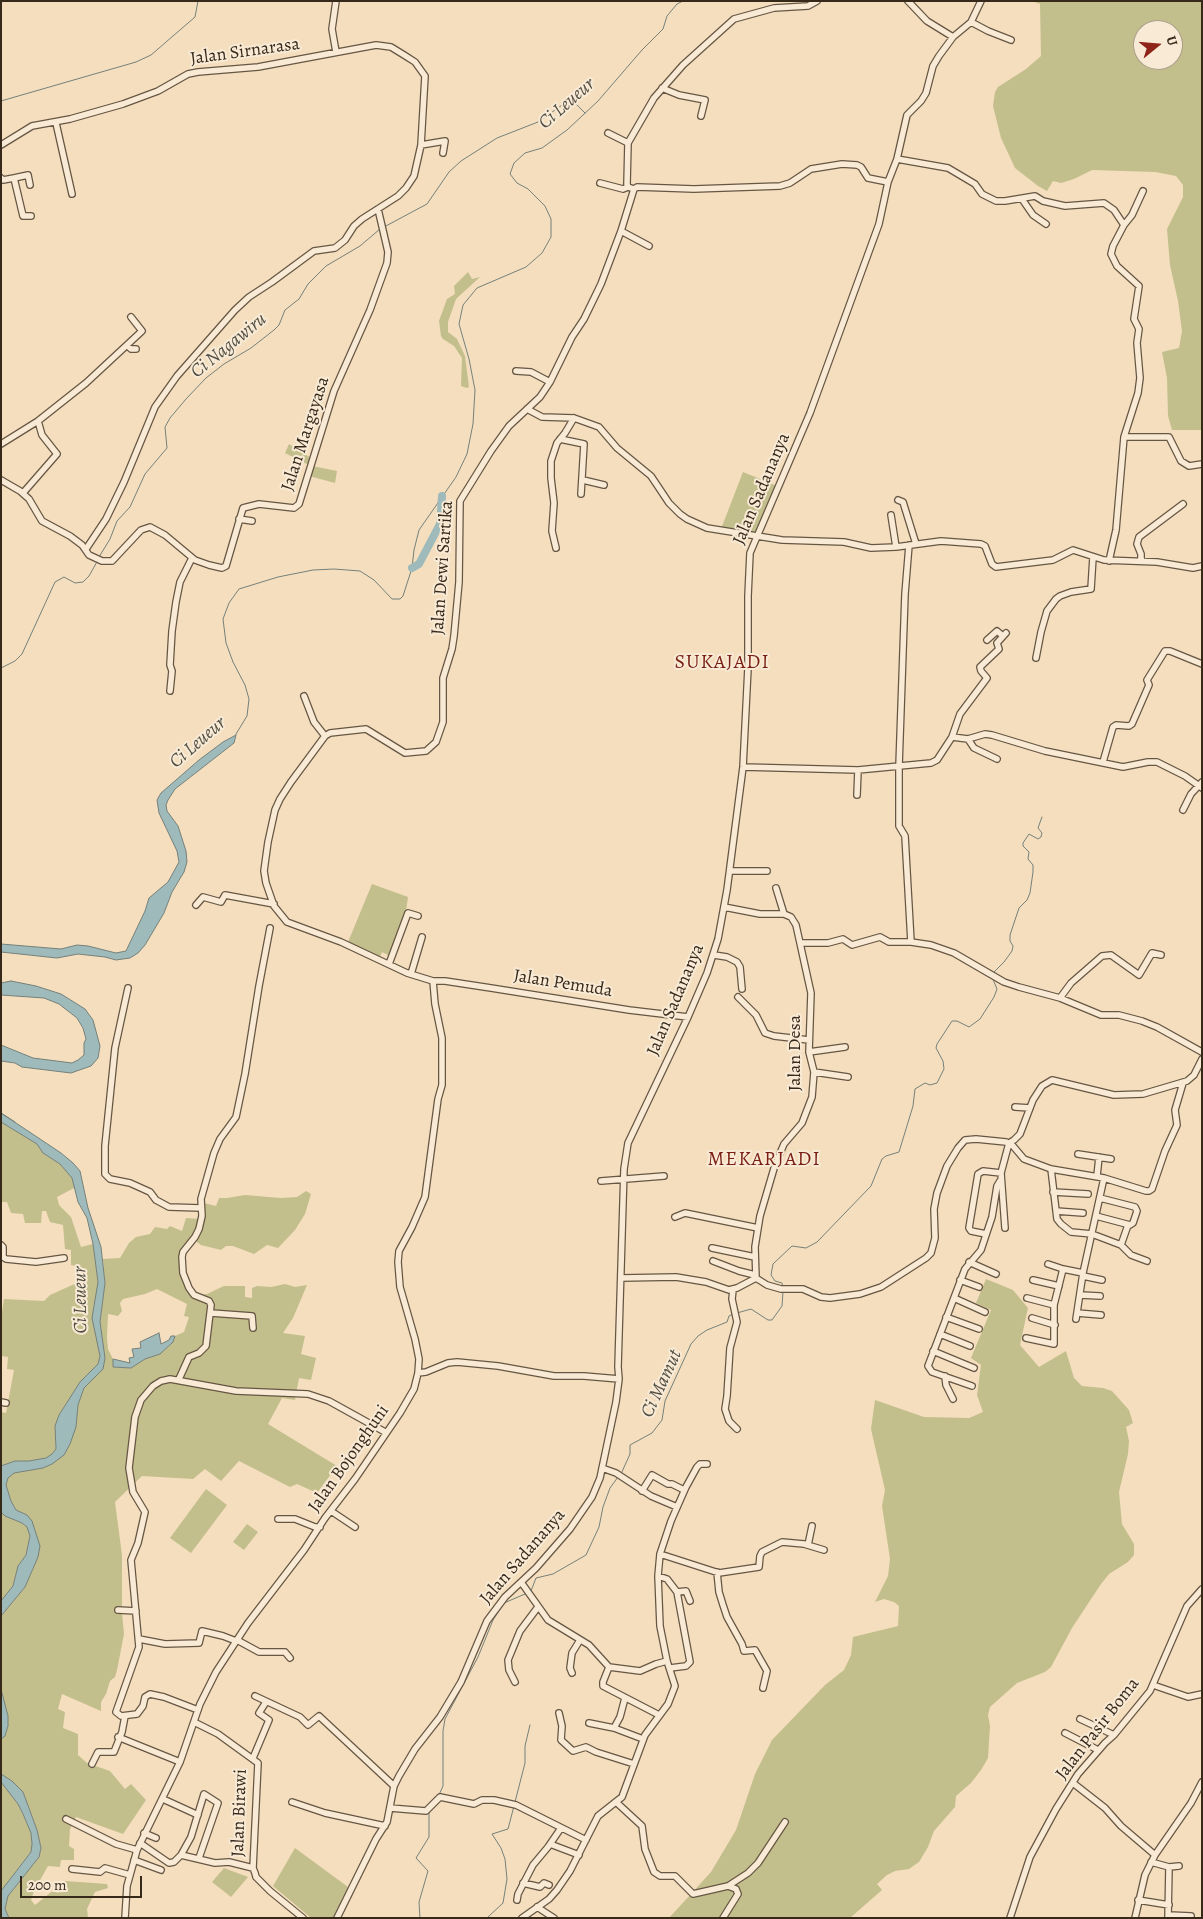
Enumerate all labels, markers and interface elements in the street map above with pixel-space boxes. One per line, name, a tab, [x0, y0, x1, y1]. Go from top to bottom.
north arrow	[1133, 20, 1183, 70]
street label: Jalan Sirnarasa	[189, 34, 301, 70]
text: U	[1161, 34, 1182, 48]
water label: Ci Leueur	[534, 73, 600, 135]
water label: Ci Nagawiru	[186, 309, 272, 383]
street label: Jalan Margayasa	[277, 374, 335, 494]
street label: Jalan Sadananya	[729, 430, 795, 548]
street label: Jalan Dewi Sartika	[428, 500, 458, 636]
district label: SUKAJADI	[673, 651, 771, 675]
water label: Ci Leueur	[165, 712, 231, 774]
street label: Jalan Sadananya	[643, 941, 709, 1059]
street label: Jalan Pemuda	[512, 966, 614, 1002]
street label: Jalan Desa	[785, 1015, 807, 1091]
district label: MEKARJADI	[706, 1148, 822, 1172]
water label: Ci Leueur	[69, 1266, 93, 1334]
water label: Ci Mamut	[637, 1347, 687, 1421]
street label: Jalan Bojonghuni	[304, 1401, 394, 1517]
street label: Jalan Sadananya	[476, 1505, 570, 1609]
street label: Jalan Pasir Boma	[1051, 1674, 1145, 1784]
street label: Jalan Birawi	[228, 1769, 252, 1857]
scale bar	[22, 1866, 145, 1898]
text: 200 m	[28, 1875, 67, 1895]

